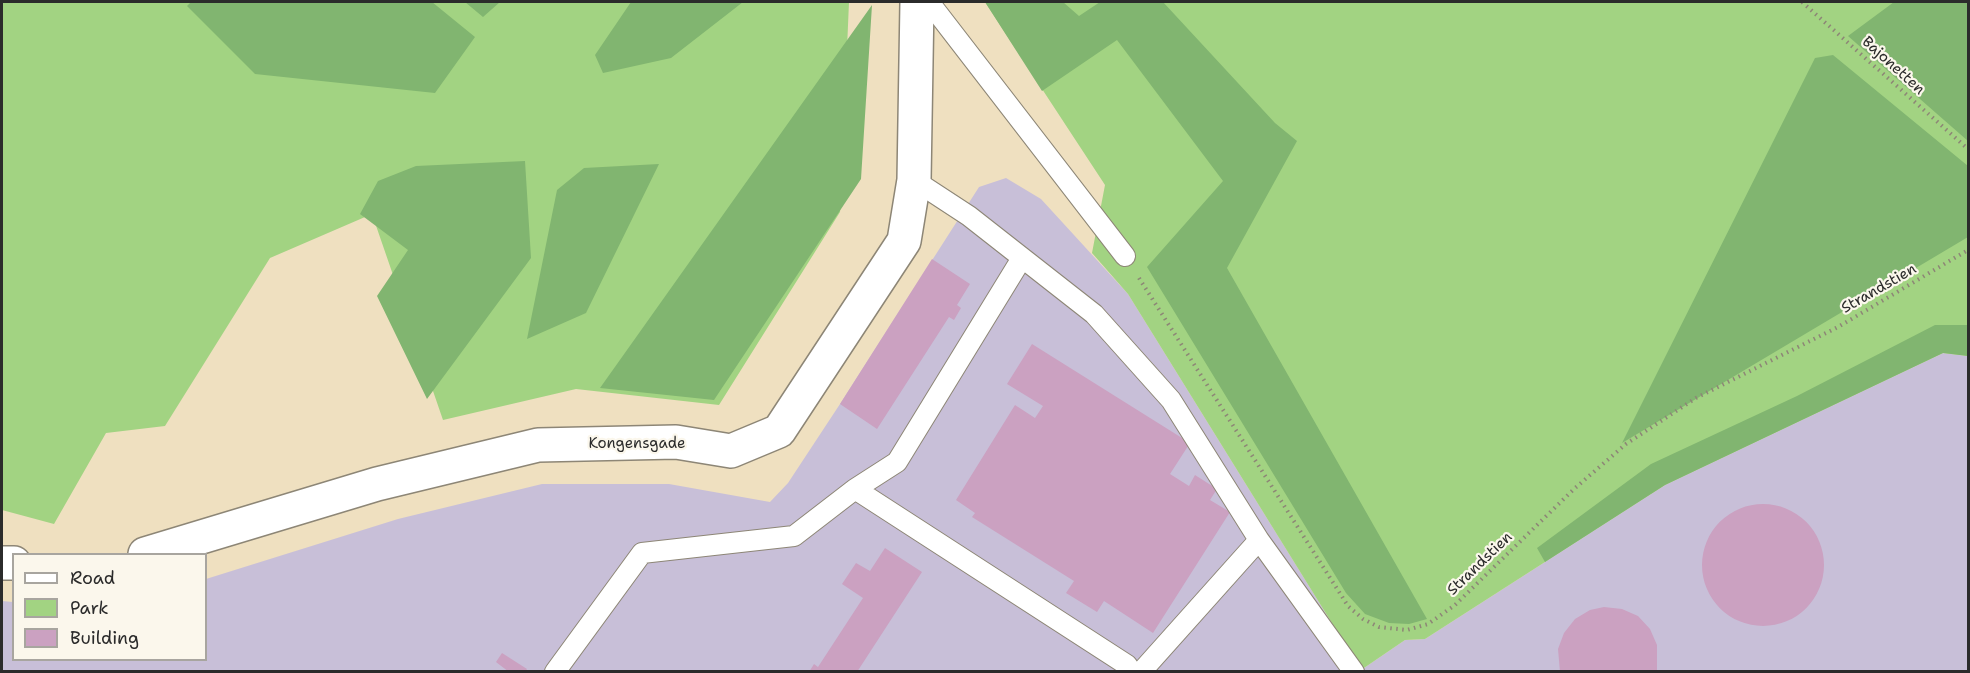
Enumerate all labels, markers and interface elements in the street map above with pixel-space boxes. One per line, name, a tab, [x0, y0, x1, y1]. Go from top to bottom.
street label: Bajonetten	[1858, 33, 1928, 99]
street label: Strandstien	[1838, 260, 1920, 318]
street label: Kongensgade	[588, 435, 686, 453]
street label: Strandstien	[1444, 529, 1516, 599]
legend	[12, 553, 207, 661]
text: Road	[70, 566, 115, 590]
text: Park	[70, 596, 109, 620]
text: Building	[70, 626, 139, 650]

